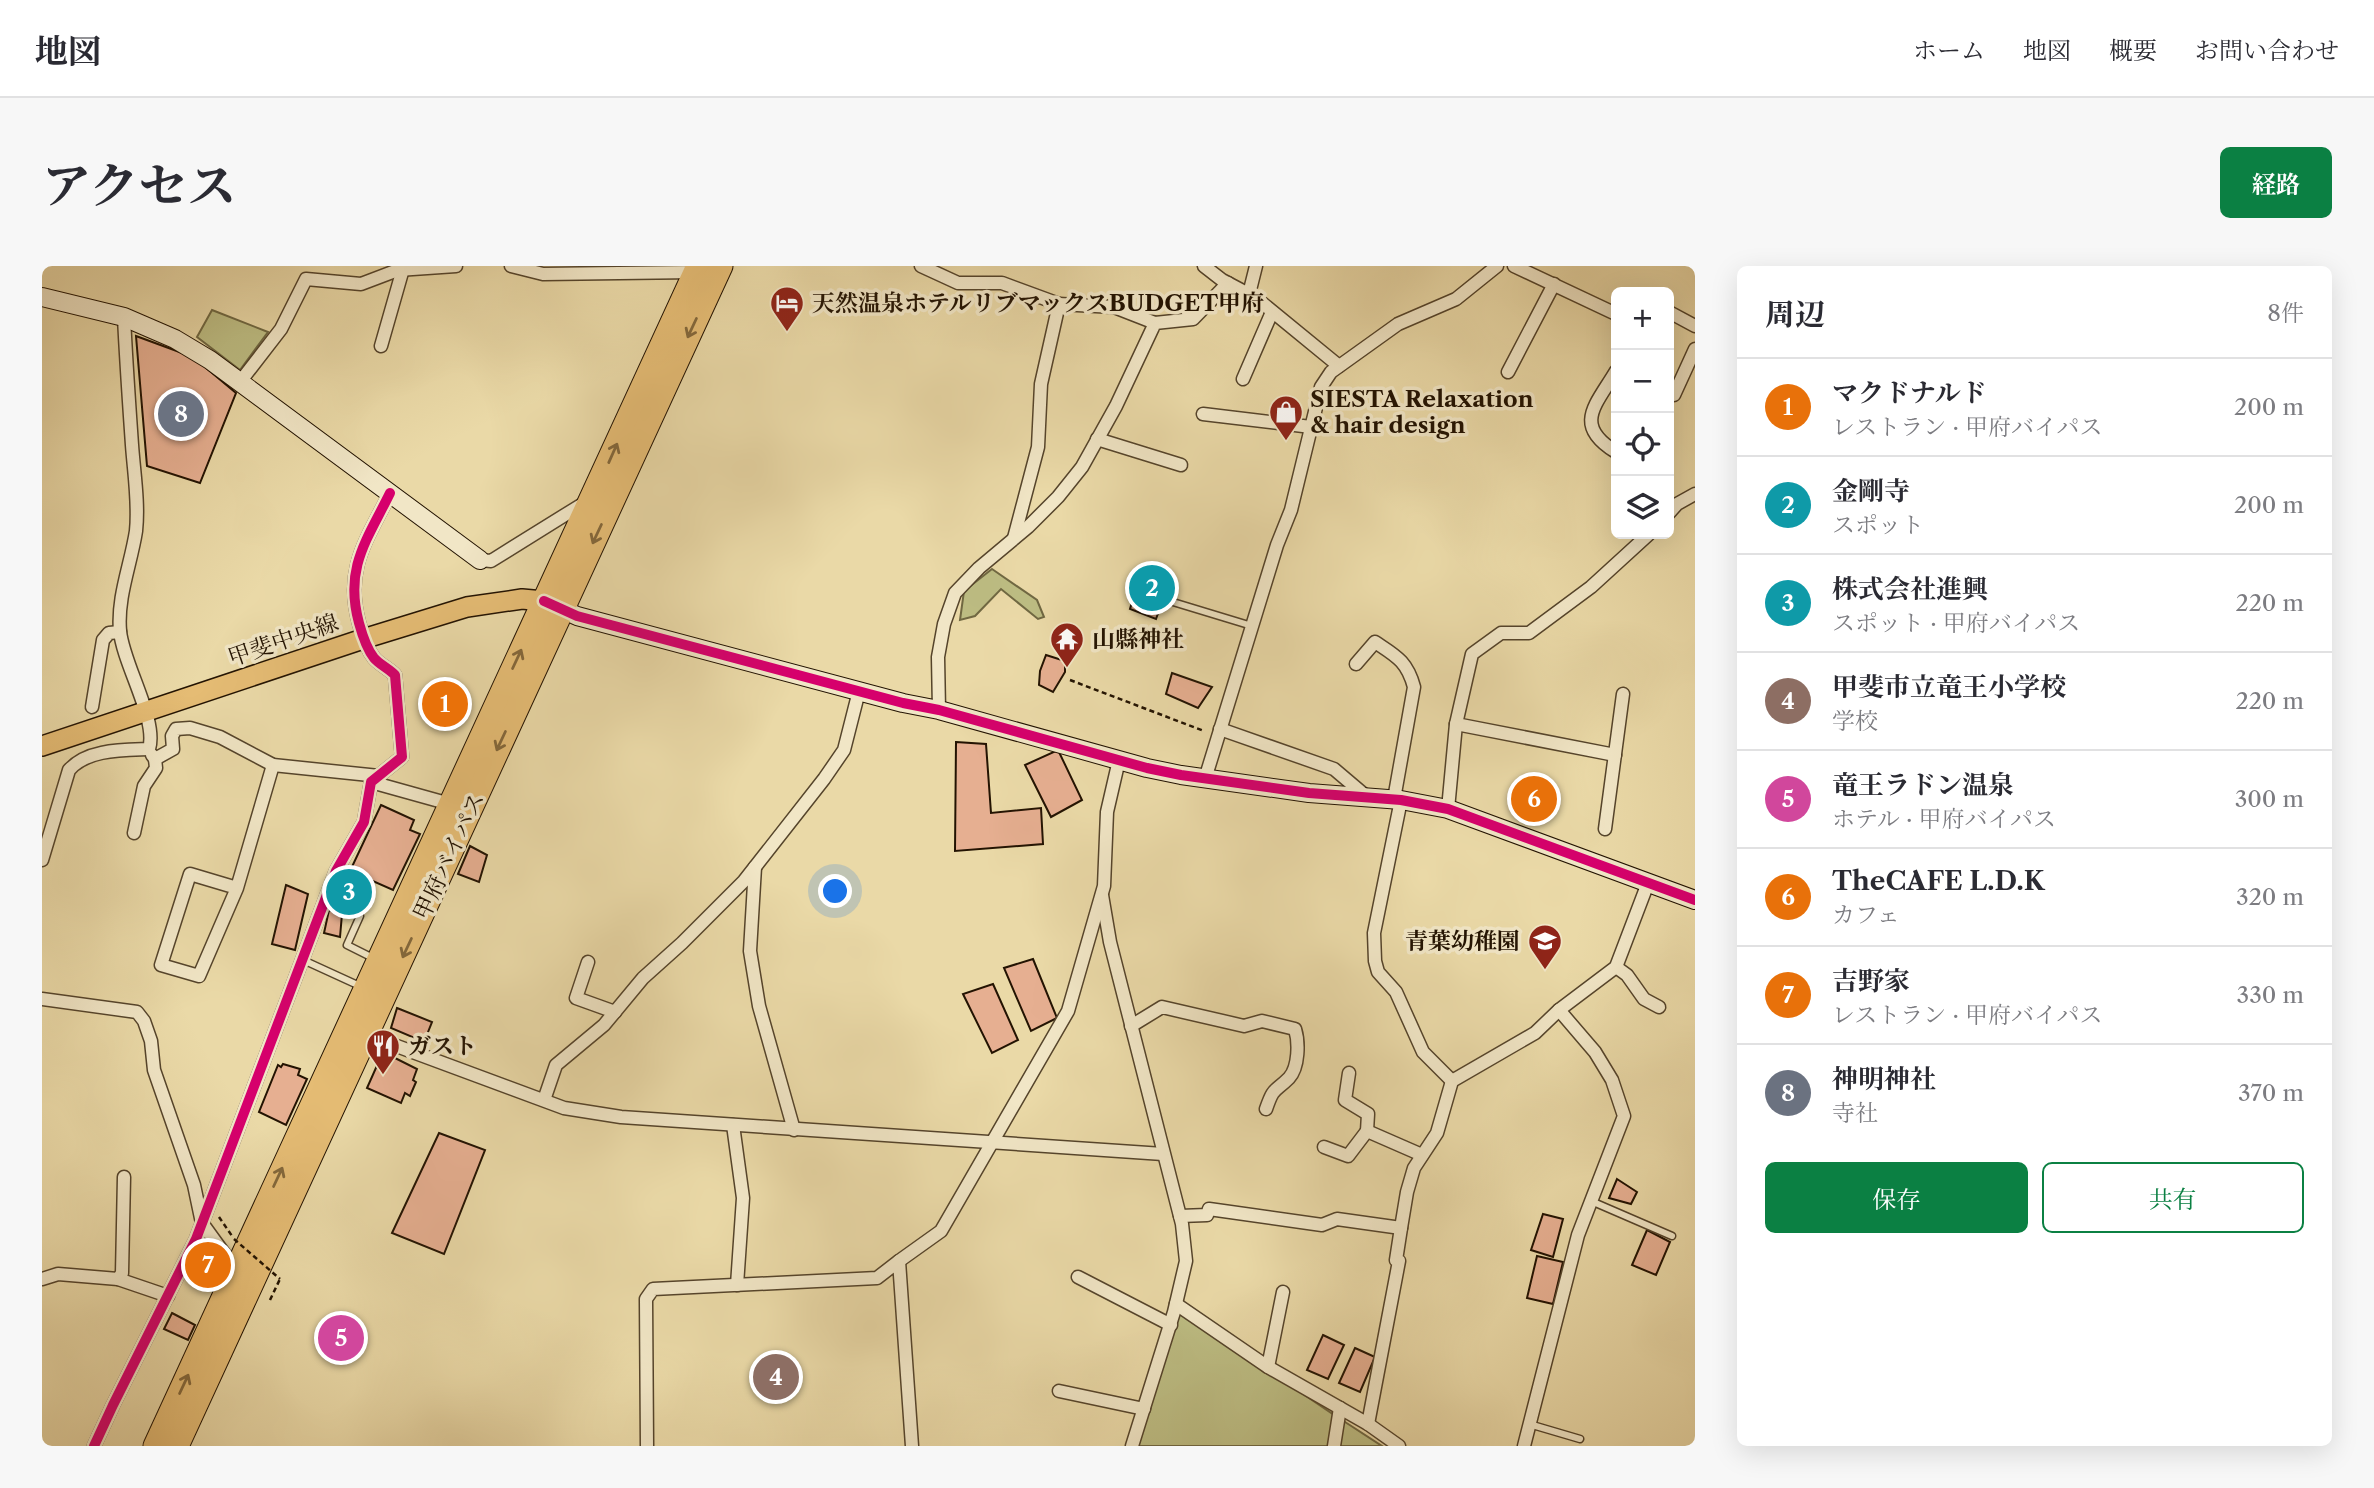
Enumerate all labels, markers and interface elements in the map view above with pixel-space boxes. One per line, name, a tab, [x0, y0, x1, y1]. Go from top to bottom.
text: 地図	[35, 31, 101, 72]
text: ホーム	[1913, 36, 1985, 65]
text: 地図	[2023, 36, 2071, 65]
text: 概要	[2109, 36, 2157, 65]
text: お問い合わせ	[2195, 36, 2339, 65]
button: 経路	[2220, 147, 2332, 218]
text: アクセス	[42, 155, 237, 216]
hotel icon: 天然温泉ホテルリブマックスBUDGET甲府	[768, 284, 806, 333]
map controls	[1611, 287, 1674, 539]
button: +	[1611, 287, 1674, 350]
place label: 天然温泉ホテルリブマックスBUDGET甲府	[812, 289, 1264, 317]
text: 周辺	[1765, 296, 1825, 333]
text: 8件	[2267, 299, 2304, 327]
one-way arrow	[685, 317, 699, 338]
button: −	[1611, 350, 1674, 413]
text: マクドナルド	[1832, 377, 1987, 409]
place label: SIESTA Relaxation & hair design	[1310, 385, 1534, 439]
pin: 8	[158, 388, 204, 440]
shop icon: SIESTA Relaxation & hair design	[1267, 393, 1305, 442]
text: 1	[1783, 393, 1793, 421]
text: 200 m	[2234, 393, 2304, 421]
button: locate	[1611, 413, 1674, 476]
text: レストラン · 甲府バイパス	[1832, 413, 2103, 441]
one-way arrow	[607, 443, 620, 464]
text: 金剛寺	[1832, 475, 1910, 507]
button: layers	[1611, 476, 1674, 539]
text: 2	[1781, 491, 1795, 519]
text: 200 m	[2234, 491, 2304, 519]
text: スポット	[1832, 511, 1924, 539]
one-way arrow	[589, 523, 603, 544]
pin: 2	[1129, 562, 1175, 614]
text: 株式会社進興	[1832, 573, 1988, 605]
text: 3	[1782, 589, 1795, 617]
text: 220 m	[2235, 589, 2304, 617]
street label: 甲斐中央線	[224, 608, 342, 672]
text: スポット · 甲府バイパス	[1832, 609, 2080, 637]
temple icon: 山縣神社	[1048, 620, 1086, 669]
place label: 山縣神社	[1092, 625, 1184, 653]
one-way arrow	[511, 649, 524, 670]
text: 甲斐市立竜王小学校	[1832, 671, 2066, 703]
pin: 1	[422, 678, 468, 730]
text: 4	[1781, 687, 1795, 715]
text: 220 m	[2235, 687, 2304, 715]
text: 学校	[1832, 707, 1878, 735]
one-way arrow	[494, 730, 508, 751]
text: 竜王ラドン温泉	[1832, 769, 2014, 801]
pin: 6	[1511, 773, 1557, 825]
text: 5	[1782, 785, 1794, 813]
text: 300 m	[2235, 785, 2304, 813]
street label: 甲府バイパス	[407, 788, 491, 924]
text: ホテル · 甲府バイパス	[1832, 805, 2056, 833]
text: TheCAFE L.D.K	[1832, 865, 2045, 897]
pin: 3	[326, 866, 372, 918]
your location	[818, 874, 852, 908]
text: 6	[1781, 883, 1795, 911]
text: 320 m	[2236, 883, 2304, 911]
text: カフェ	[1832, 901, 1900, 929]
school or university icon: 青葉幼稚園	[1526, 922, 1564, 971]
place label: 青葉幼稚園	[1405, 927, 1520, 955]
one-way arrow	[400, 937, 413, 958]
text: 吉野家	[1832, 965, 1910, 997]
text: 7	[1782, 981, 1794, 1009]
text: 330 m	[2237, 981, 2304, 1009]
text: レストラン · 甲府バイパス	[1832, 1001, 2103, 1029]
restaurant icon: ガスト	[364, 1027, 402, 1076]
place label: ガスト	[408, 1032, 477, 1060]
text: 神明神社	[1832, 1063, 1936, 1095]
text: 8	[1781, 1079, 1795, 1107]
text: 370 m	[2238, 1079, 2304, 1107]
text: 寺社	[1832, 1099, 1878, 1127]
button: 保存	[1765, 1162, 2028, 1233]
button: 共有	[2042, 1162, 2304, 1233]
one-way arrow	[272, 1167, 286, 1188]
pin: 7	[185, 1239, 231, 1291]
pin: 5	[318, 1312, 364, 1364]
pin: 4	[753, 1351, 799, 1403]
one-way arrow	[177, 1374, 191, 1395]

